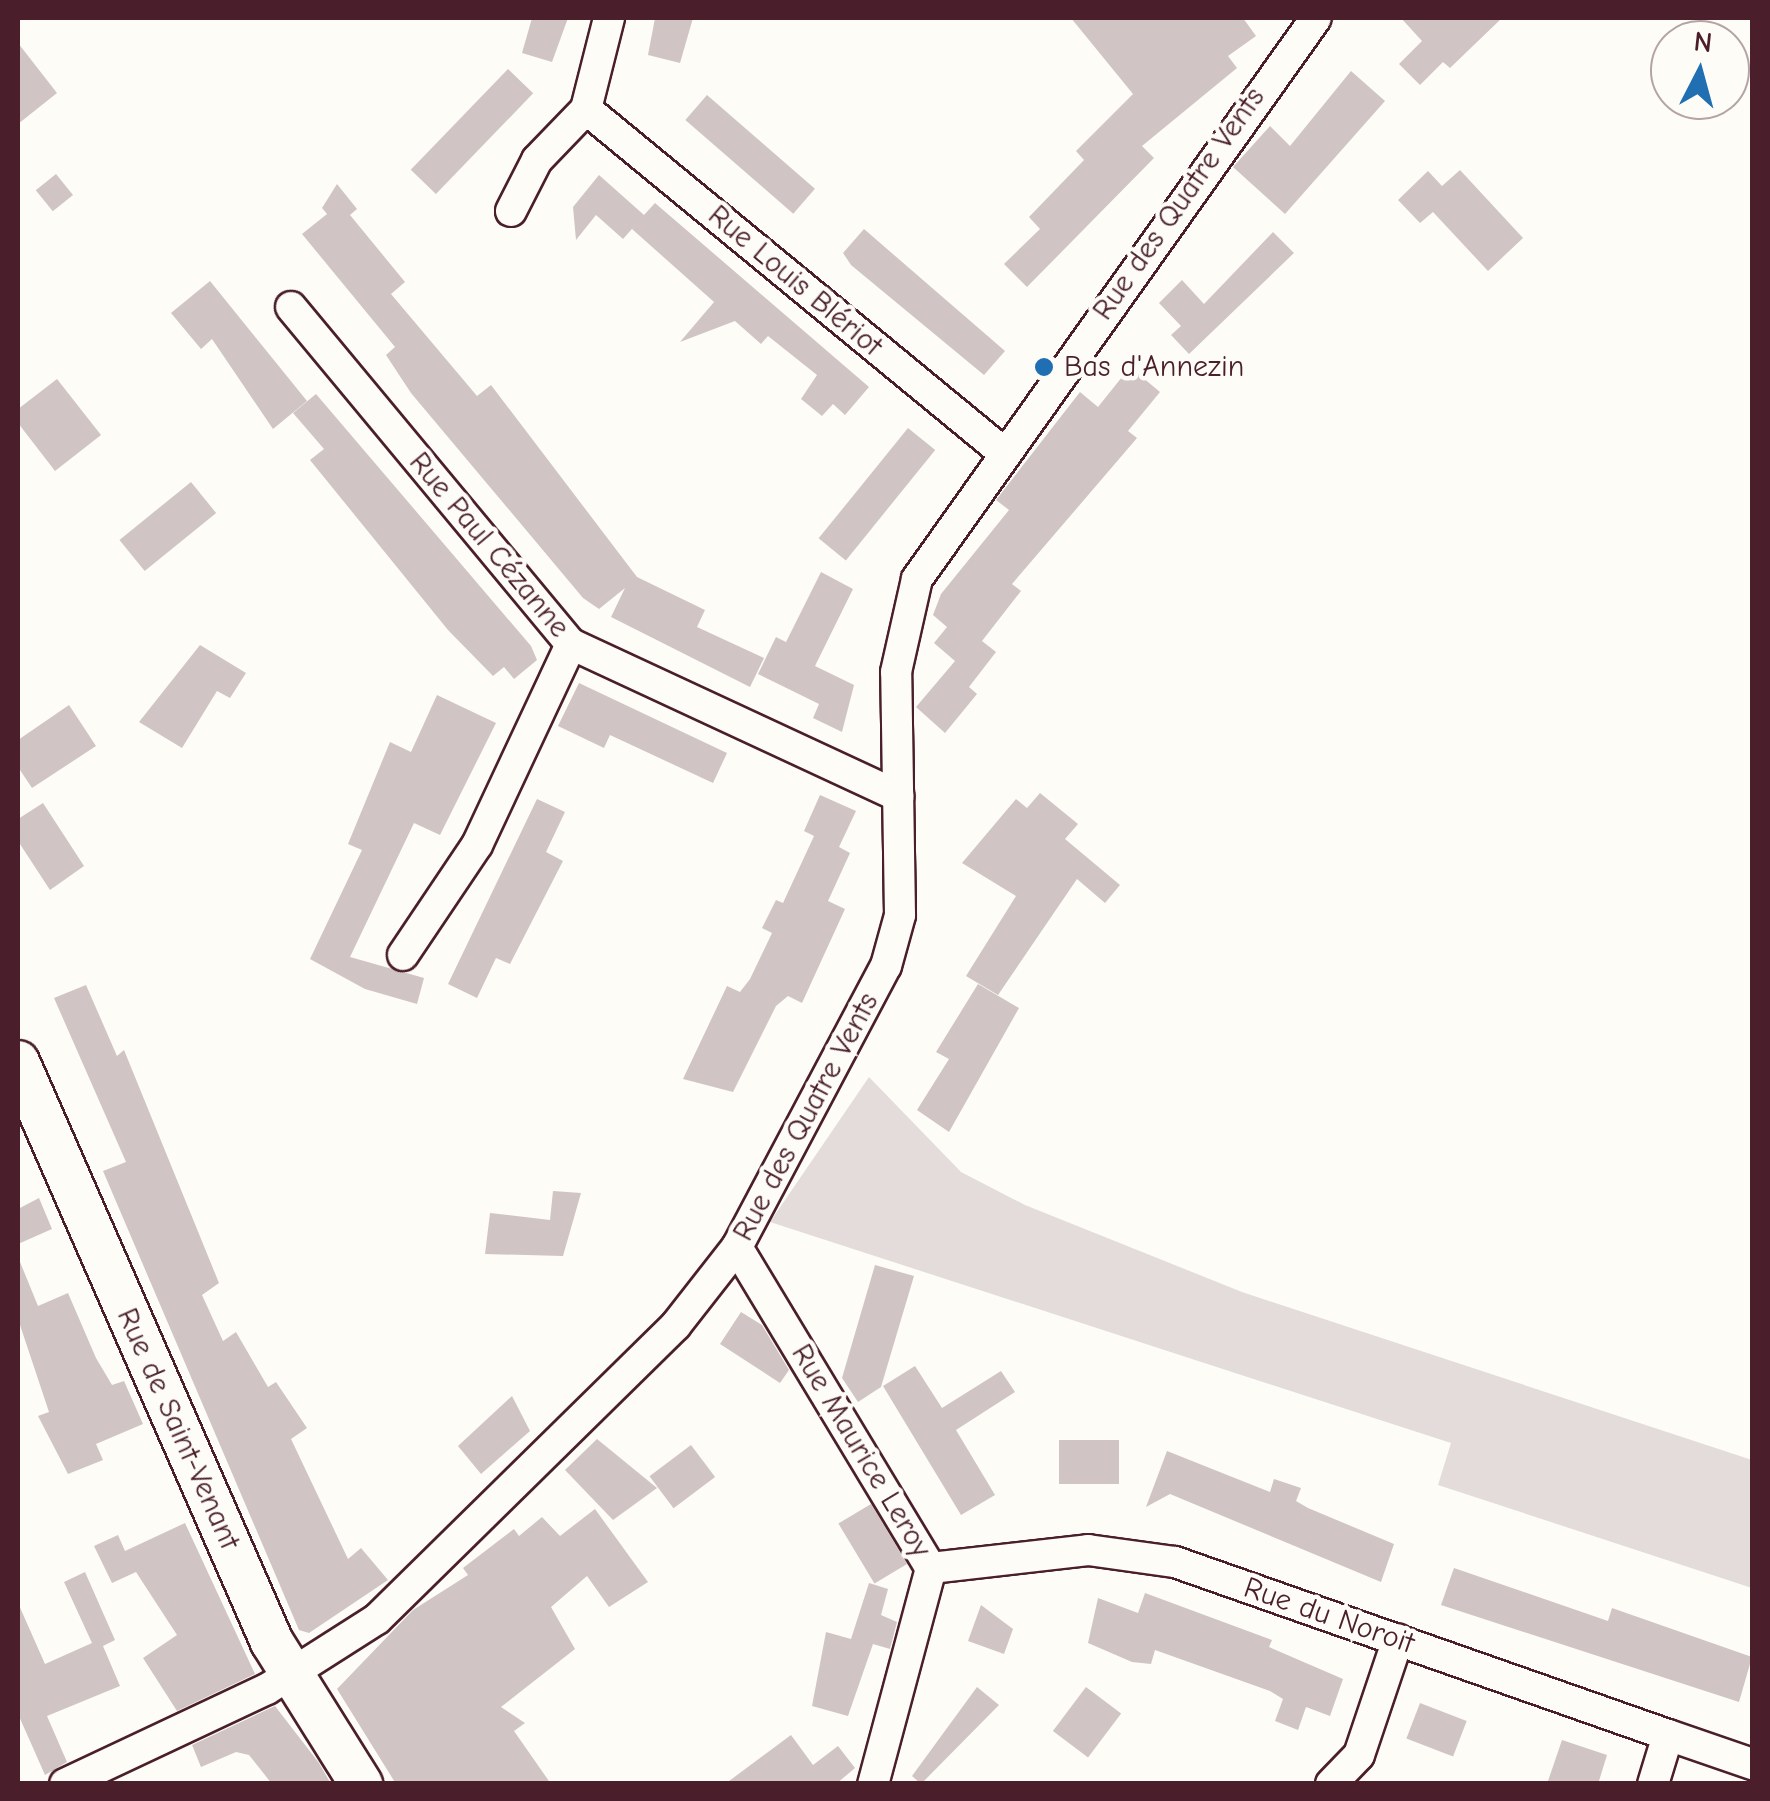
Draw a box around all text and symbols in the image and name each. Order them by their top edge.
north arrow [1650,20,1750,120]
text: N [1692,25,1714,59]
street label: Rue des Quatre Vents [1085,81,1273,327]
street label: Rue Louis Blériot [701,198,889,364]
place label: Bas d'Annezin [1064,349,1244,385]
marker: Bas d'Annezin [1033,356,1055,378]
street label: Rue Paul Cézanne [401,445,577,645]
street label: Rue des Quatre Vents [725,987,887,1247]
street label: Rue de Saint-Venant [109,1303,247,1555]
street label: Rue Maurice Leroy [783,1338,939,1564]
street label: Rue du Noroit [1239,1570,1419,1662]

